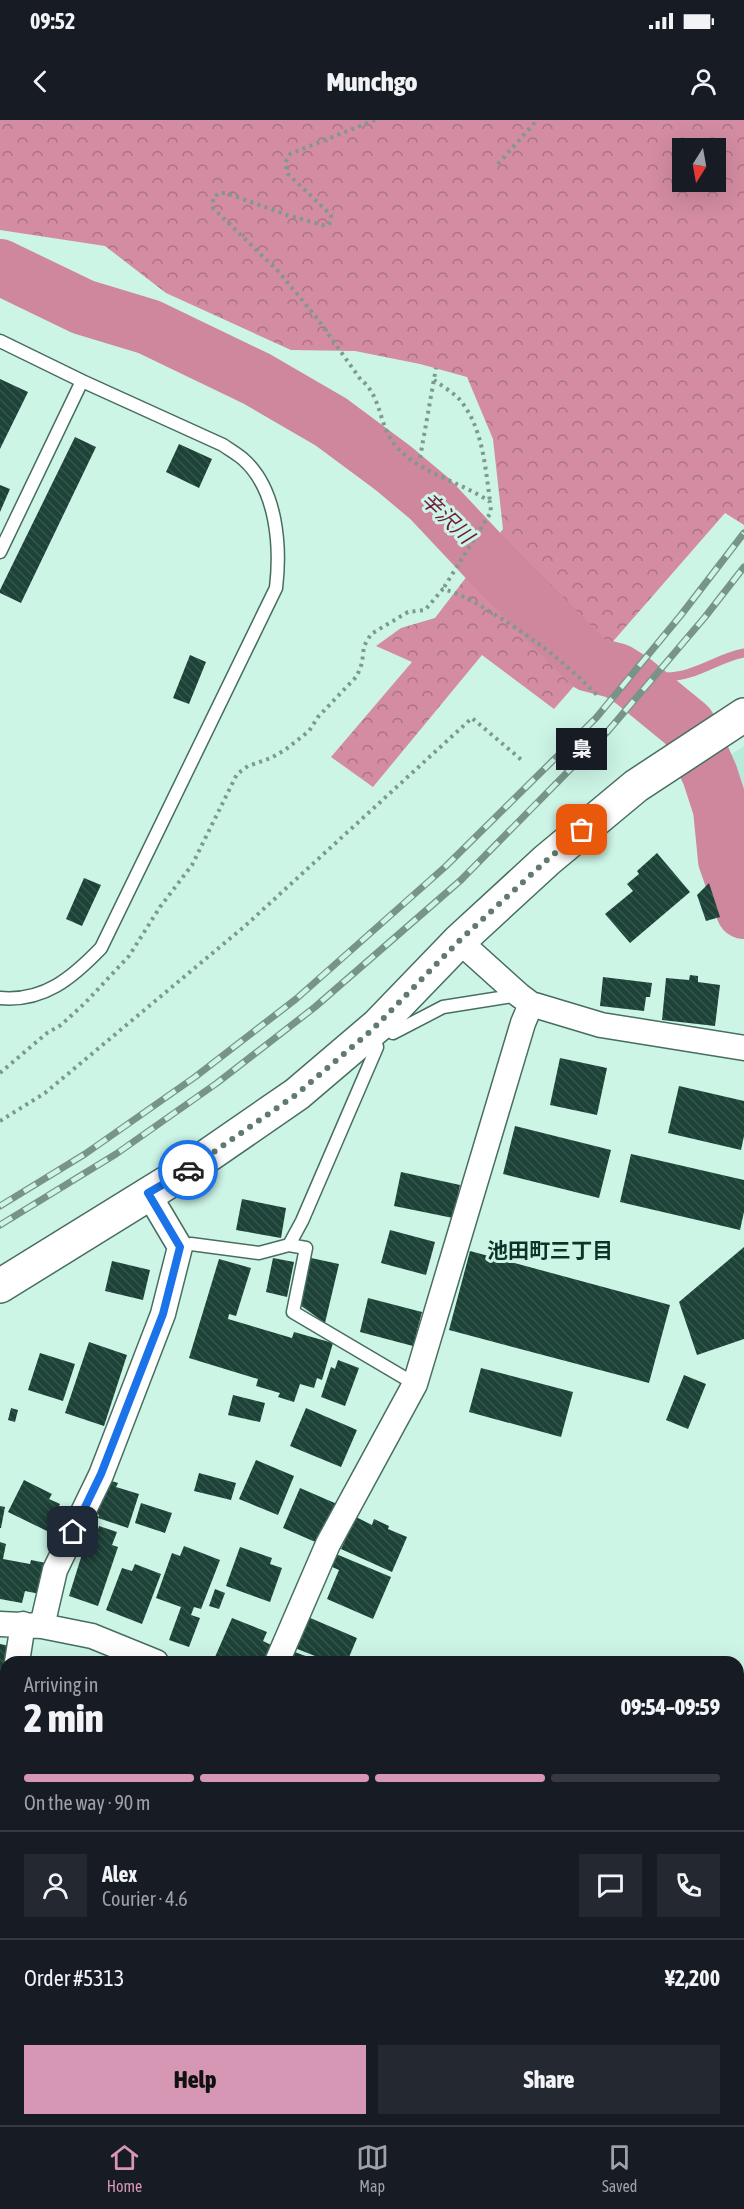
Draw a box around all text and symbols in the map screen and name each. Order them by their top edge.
text: 09:52 [30,8,75,34]
icon: back [24,65,57,98]
icon: person [687,65,720,98]
text: Munchgo [326,66,418,97]
north arrow [672,138,726,192]
map controls [672,138,726,192]
water label: 辛沢川 [417,487,480,549]
callout: 梟 [556,728,608,770]
text: 梟 [572,737,592,760]
pin [556,804,607,855]
icon: bag [565,813,598,846]
courier [158,1140,218,1200]
icon: car [172,1154,205,1187]
district label: 池田町三丁目 [487,1238,613,1262]
pin [47,1506,98,1557]
icon: home [56,1515,89,1548]
text: Arriving in [24,1673,98,1696]
text: 09:54–09:59 [621,1694,720,1720]
text: 2 min [24,1696,104,1740]
text: On the way · 90 m [24,1791,150,1814]
button: person [24,1854,87,1917]
button: chat [579,1854,642,1917]
button: phone [657,1854,720,1917]
text: Alex [102,1861,137,1887]
text: Courier · 4.6 [102,1887,188,1910]
text: Order #5313 [24,1965,124,1991]
text: ¥2,200 [665,1965,720,1991]
button: Help [24,2045,366,2114]
button: Share [378,2045,720,2114]
tab: Home [107,2141,142,2195]
tab: Map [356,2141,389,2195]
tab: Saved [602,2141,637,2195]

